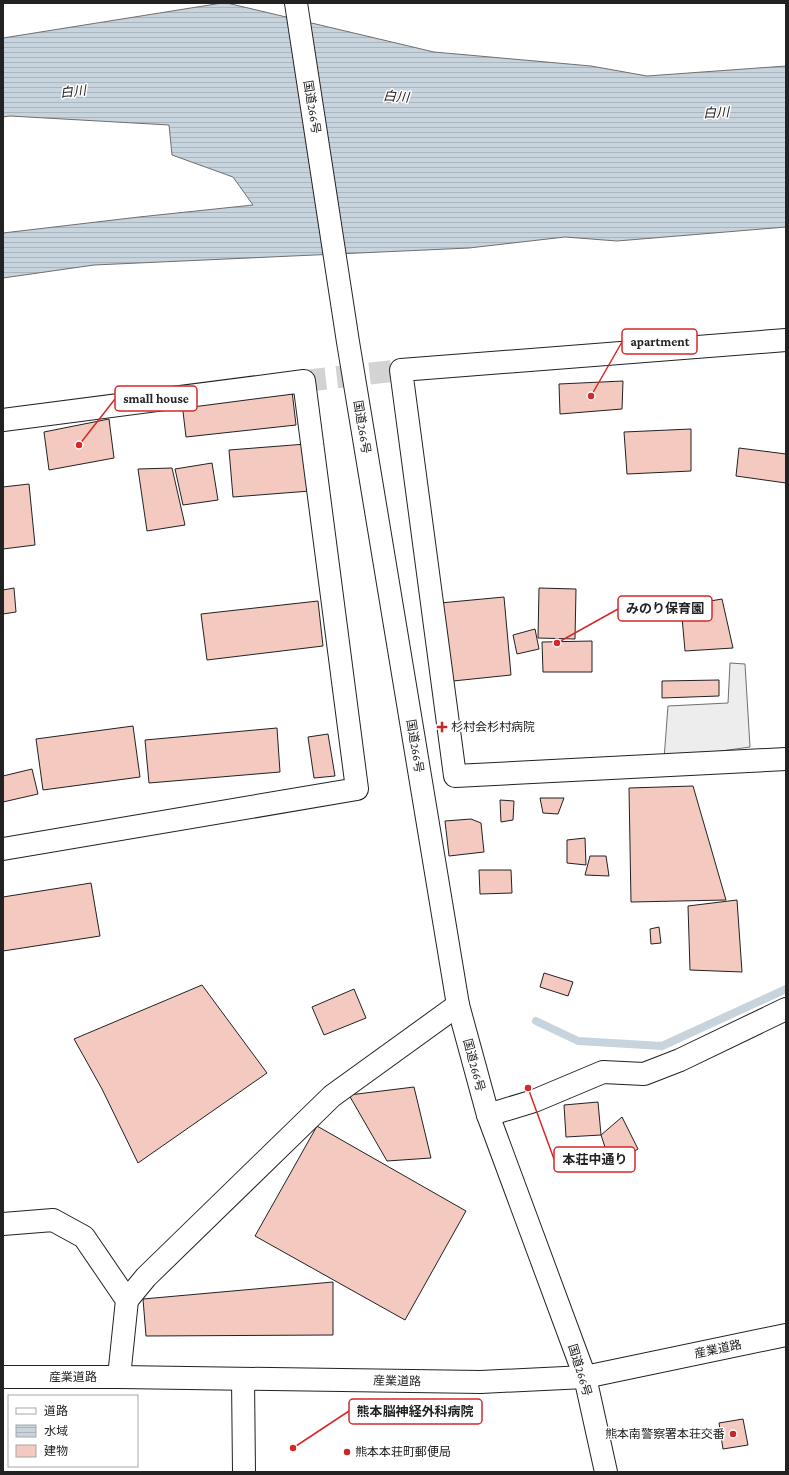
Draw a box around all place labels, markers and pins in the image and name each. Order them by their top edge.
callout: apartment [622,329,697,354]
callout: small house [115,386,197,411]
callout: みのり保育園 [618,596,712,621]
place label: 杉村会杉村病院 [451,720,535,734]
marker: 杉村会杉村病院 [436,721,448,733]
callout: 本荘中通り [554,1147,635,1172]
callout: 熊本脳神経外科病院 [349,1399,482,1424]
place label: 熊本南警察署本荘交番 [605,1427,725,1441]
marker: 熊本南警察署本荘交番 [728,1429,738,1439]
place label: 熊本本荘町郵便局 [355,1445,451,1459]
marker: 熊本本荘町郵便局 [342,1447,352,1457]

